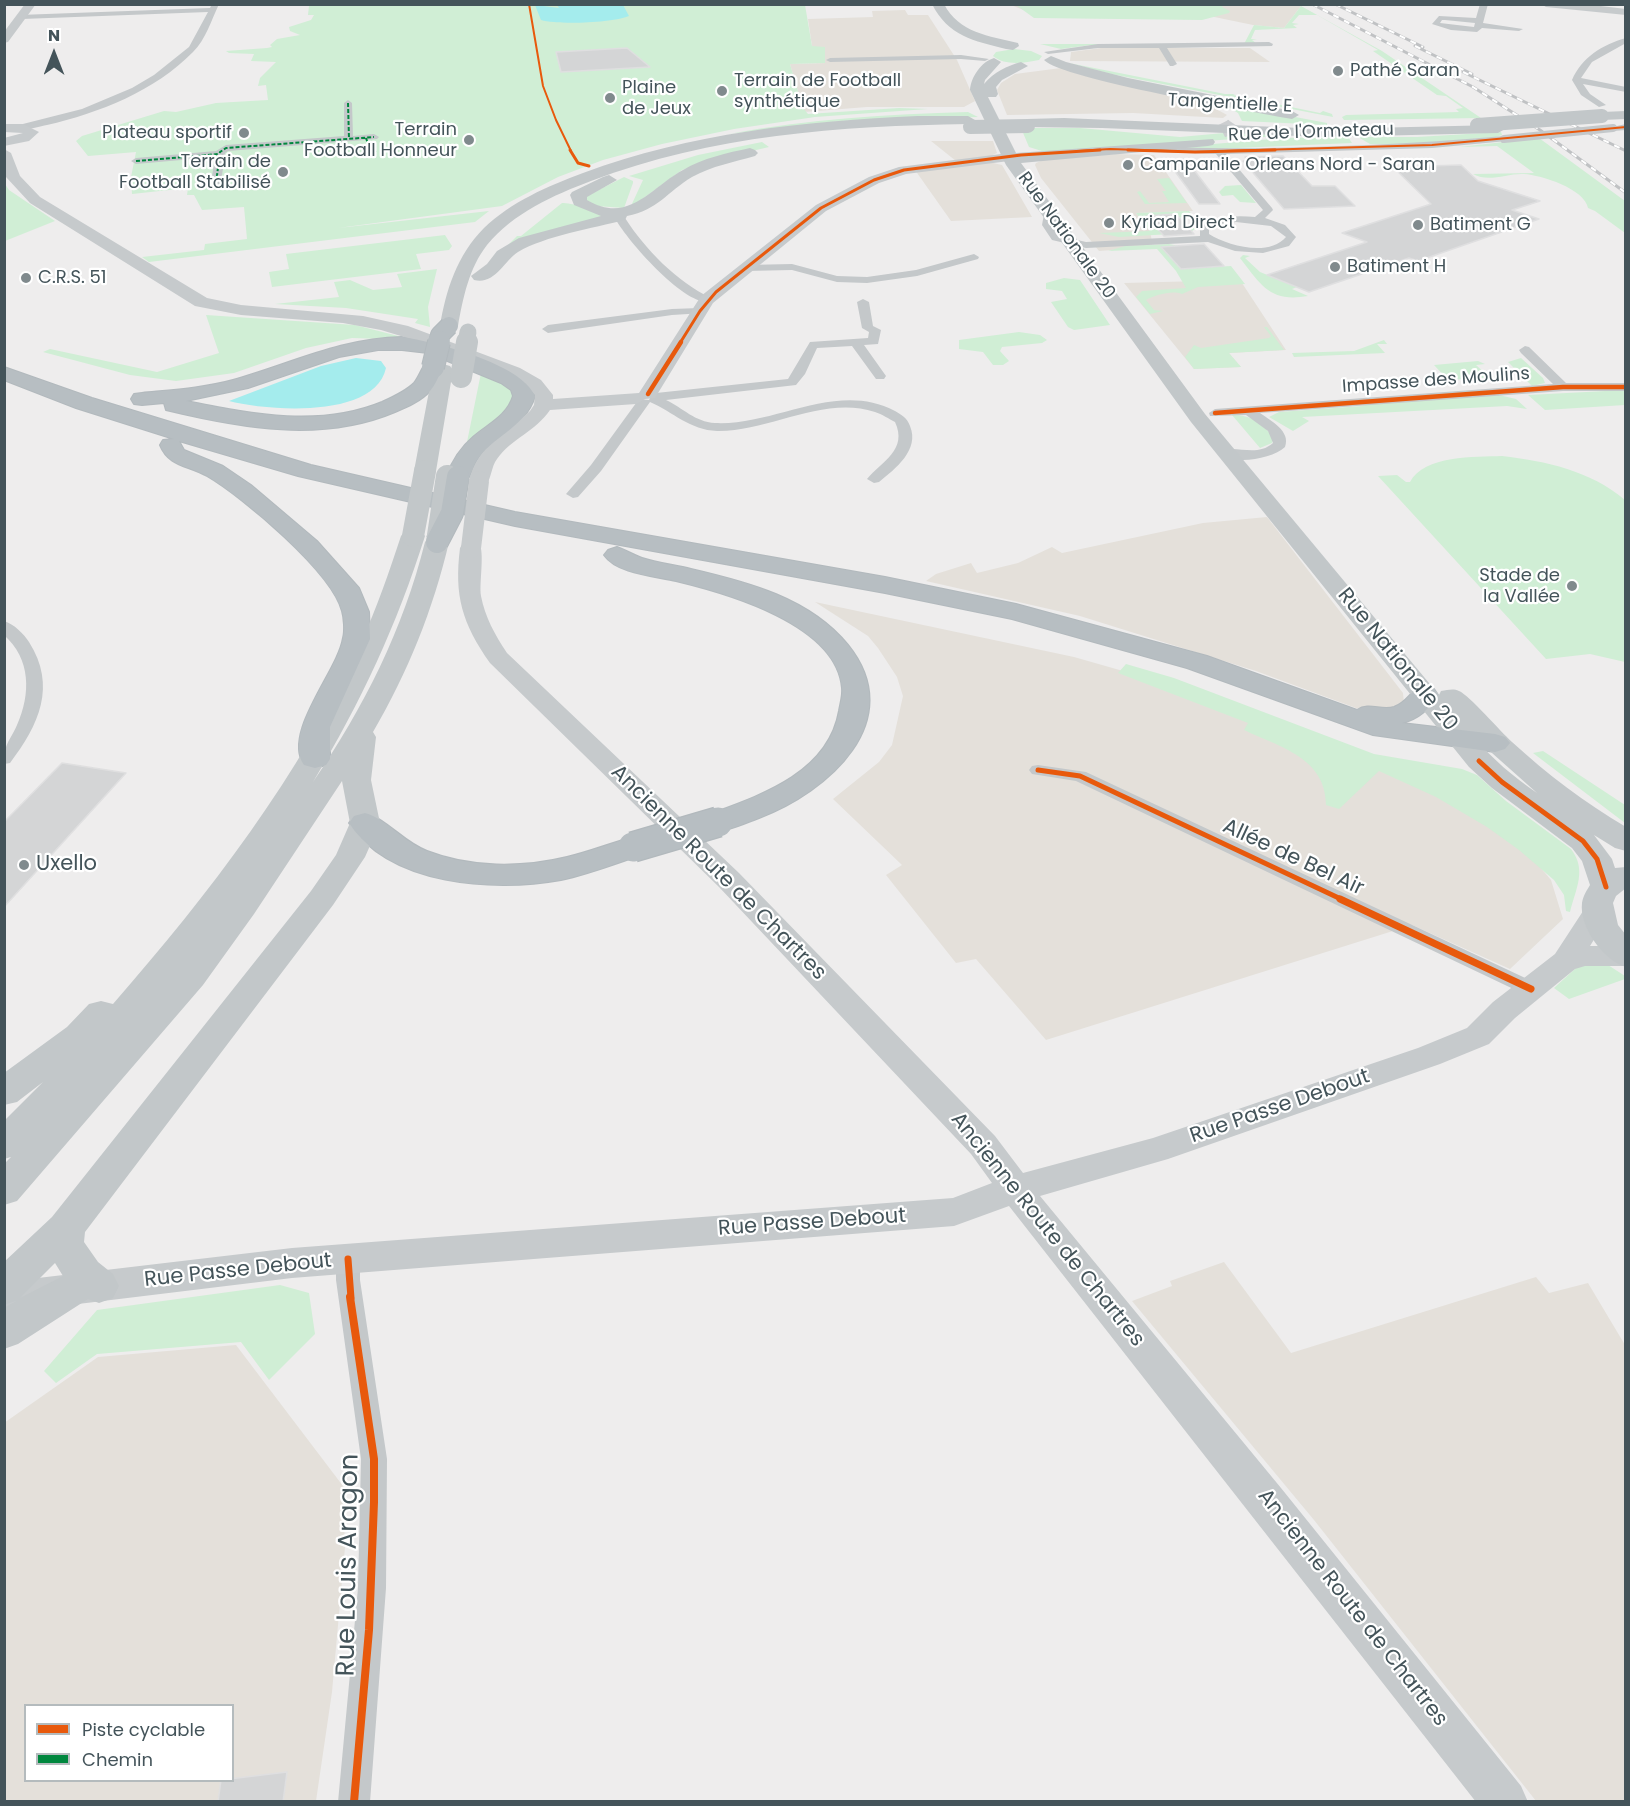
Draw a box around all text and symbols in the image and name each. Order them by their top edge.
north arrow [24,24,84,84]
text: N [48,24,60,47]
place label: Pathé Saran [1350,60,1460,82]
marker: Pathé Saran [1331,64,1345,78]
place label: Terrain de Football synthétique [734,70,901,112]
place label: Plaine de Jeux [622,77,691,119]
marker: Terrain de Football synthétique [715,84,729,98]
street label: Tangentielle E [1167,90,1293,118]
marker: Plaine de Jeux [603,91,617,105]
place label: Terrain Football Honneur [304,119,457,162]
street label: Rue de l'Ormeteau [1228,119,1394,147]
place label: Plateau sportif [102,122,232,144]
marker: Plateau sportif [237,126,251,140]
marker: Terrain Football Honneur [462,133,476,147]
place label: Terrain de Football Stabilisé [119,151,271,194]
place label: Campanile Orleans Nord - Saran [1140,154,1435,176]
marker: Campanile Orleans Nord - Saran [1121,158,1135,172]
marker: Terrain de Football Stabilisé [276,165,290,179]
street label: Rue Nationale 20 [1013,168,1119,304]
place label: Kyriad Direct [1121,212,1235,234]
place label: Batiment G [1430,214,1531,236]
marker: Kyriad Direct [1102,216,1116,230]
marker: Batiment G [1411,218,1425,232]
place label: Batiment H [1347,256,1446,278]
marker: Batiment H [1328,260,1342,274]
place label: C.R.S. 51 [38,267,107,289]
marker: C.R.S. 51 [19,271,33,285]
street label: Impasse des Moulins [1342,364,1530,398]
place label: Stade de la Vallée [1479,565,1560,608]
marker: Stade de la Vallée [1565,579,1579,593]
street label: Rue Nationale 20 [1332,583,1462,737]
street label: Ancienne Route de Chartres [605,760,831,986]
street label: Allée de Bel Air [1218,814,1368,902]
place label: Uxello [36,852,97,878]
marker: Uxello [17,858,31,872]
street label: Rue Passe Debout [1187,1064,1373,1150]
street label: Ancienne Route de Chartres [945,1108,1149,1352]
street label: Rue Passe Debout [717,1204,907,1242]
street label: Rue Passe Debout [143,1249,333,1293]
street label: Rue Louis Aragon [331,1453,367,1677]
street label: Ancienne Route de Chartres [1252,1484,1452,1732]
legend [24,1704,234,1782]
text: Piste cyclable [82,1717,205,1742]
text: Chemin [82,1747,153,1772]

